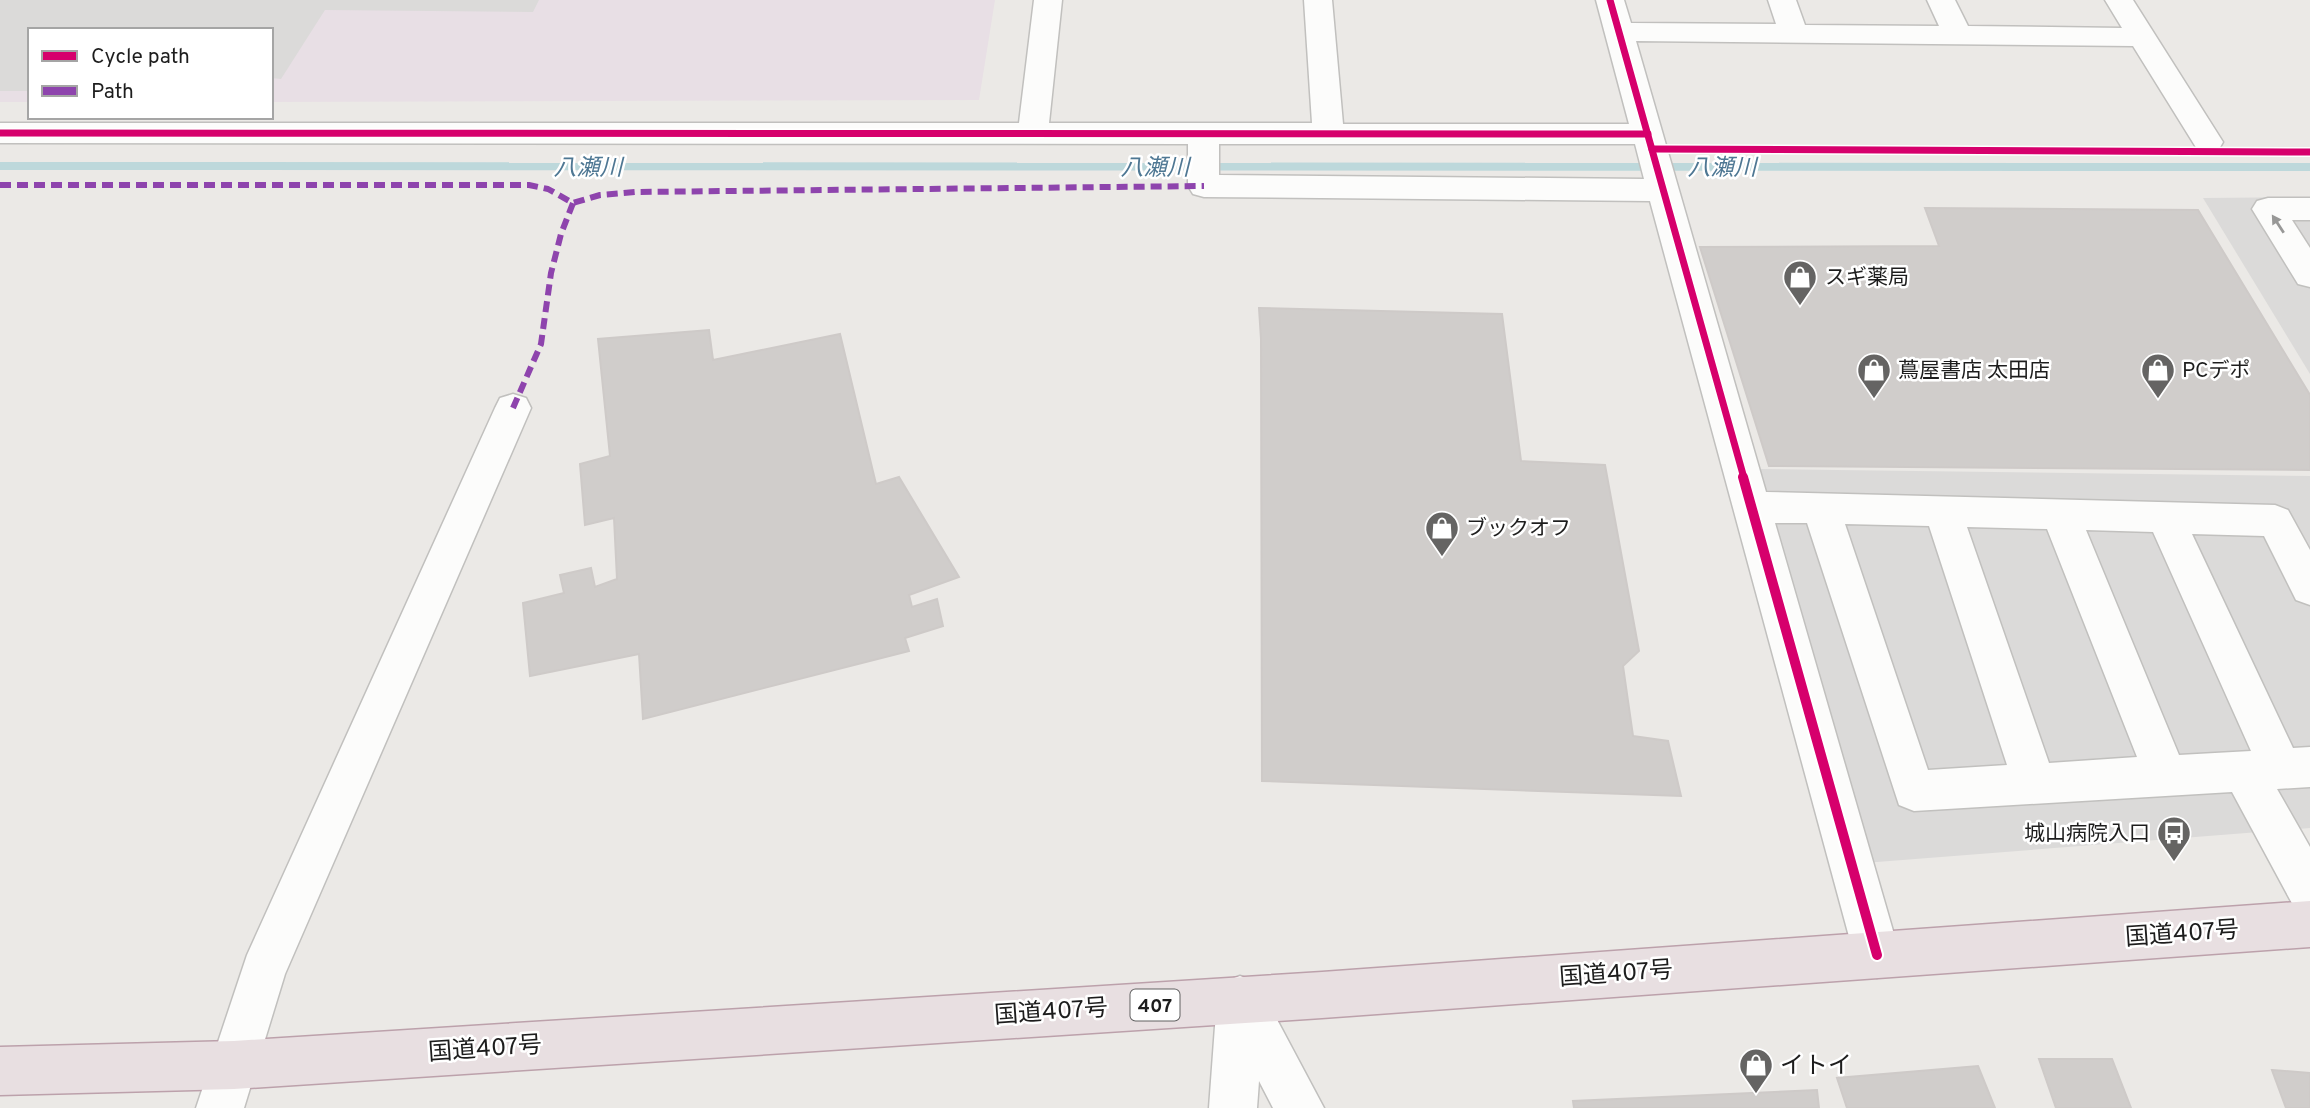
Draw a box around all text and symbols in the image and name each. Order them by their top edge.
legend [28,28,273,119]
text: Cycle path [91,44,190,71]
text: Path [91,79,134,106]
water label: 八瀬川 [554,155,626,184]
water label: 八瀬川 [1121,155,1193,184]
water label: 八瀬川 [1688,155,1760,184]
one-way arrow [2272,215,2285,234]
shop icon: スギ薬局 [1781,258,1819,307]
place label: スギ薬局 [1825,265,1909,292]
shop icon: 蔦屋書店 太田店 [1855,351,1893,400]
shop icon: PCデポ [2139,351,2177,400]
place label: 蔦屋書店 太田店 [1898,358,2050,385]
place label: PCデポ [2182,358,2251,385]
shop icon: ブックオフ [1423,509,1461,558]
place label: ブックオフ [1466,516,1571,543]
bus stop icon: 城山病院入口 [2155,814,2193,863]
place label: 城山病院入口 [2024,821,2150,848]
street label: 国道407号 [2124,916,2240,954]
street label: 国道407号 [1558,956,1674,994]
road number: 407 [1130,990,1180,1021]
street label: 国道407号 [993,994,1109,1032]
street label: 国道407号 [427,1031,543,1069]
shop icon: イトイ [1737,1046,1775,1095]
place label: イトイ [1780,1052,1852,1082]

